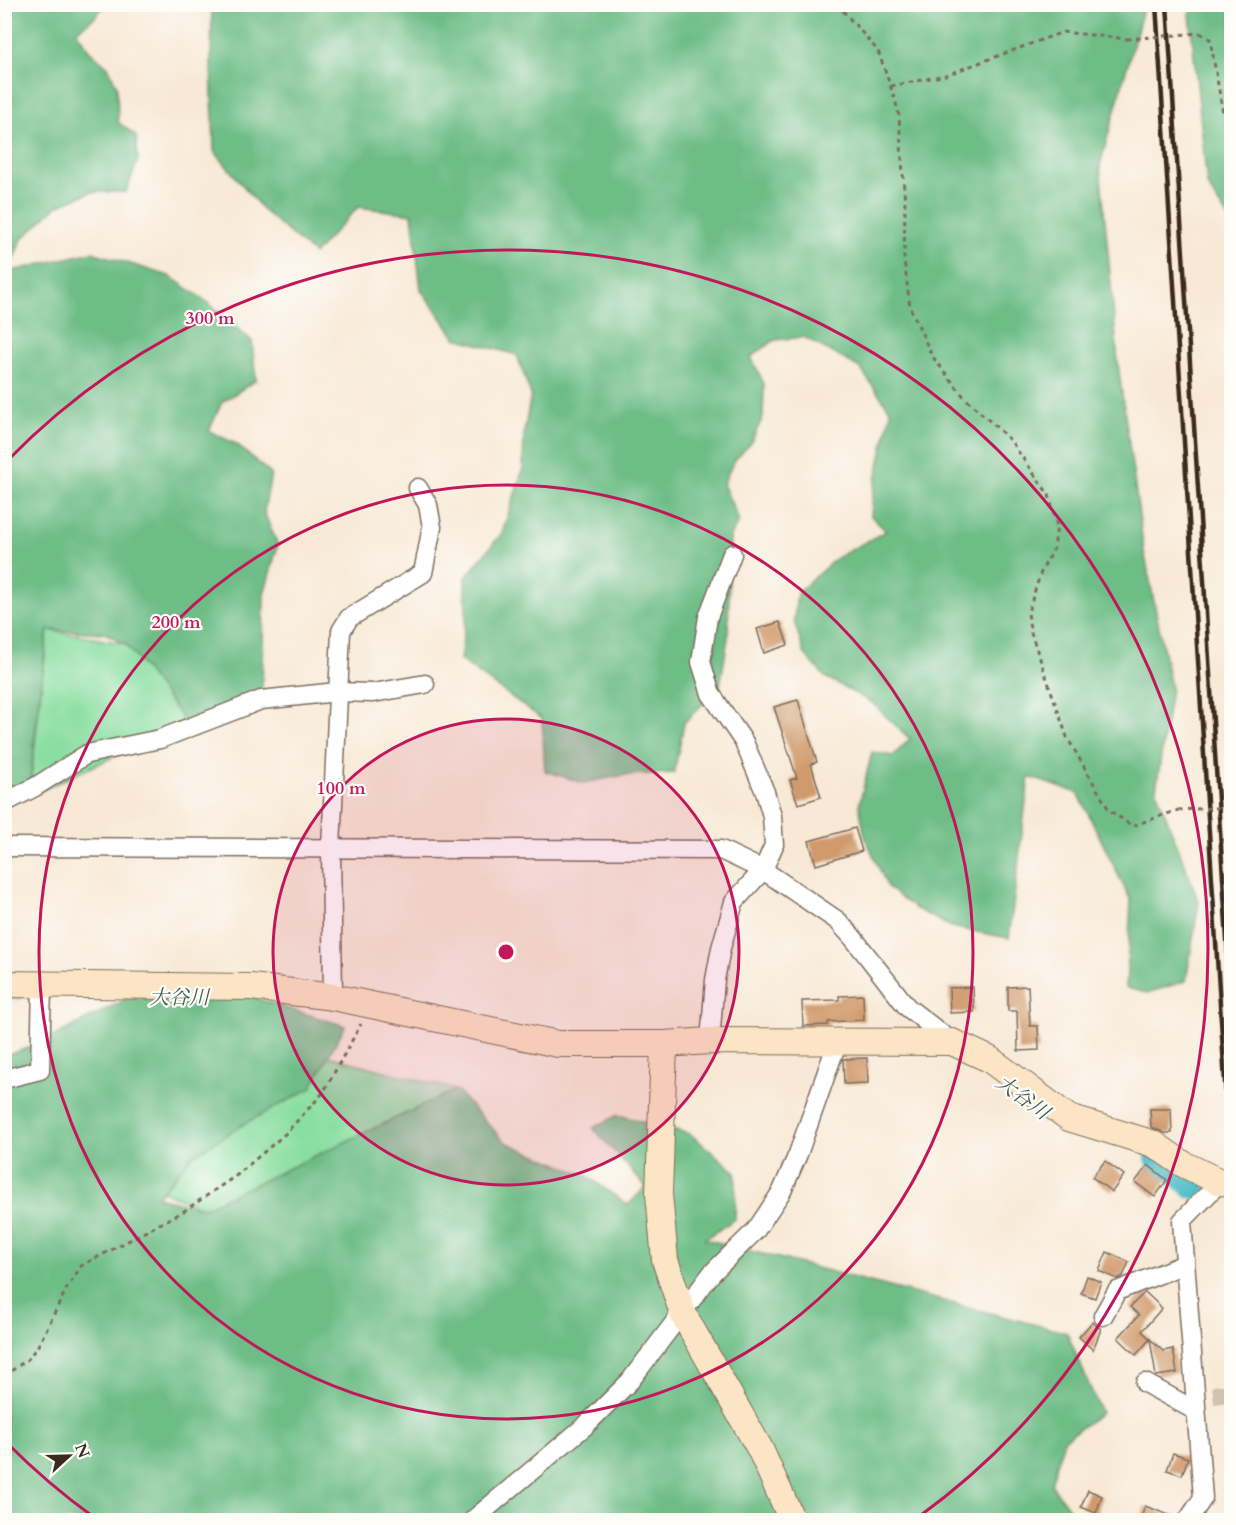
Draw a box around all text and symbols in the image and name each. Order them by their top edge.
text: 300 m [185,306,235,331]
text: 200 m [151,610,201,635]
text: 100 m [316,776,366,801]
centre of rings [496,942,516,962]
water label: 大谷川 [149,984,211,1011]
water label: 大谷川 [991,1069,1057,1127]
north arrow [39,1426,99,1486]
text: N [69,1440,95,1461]

